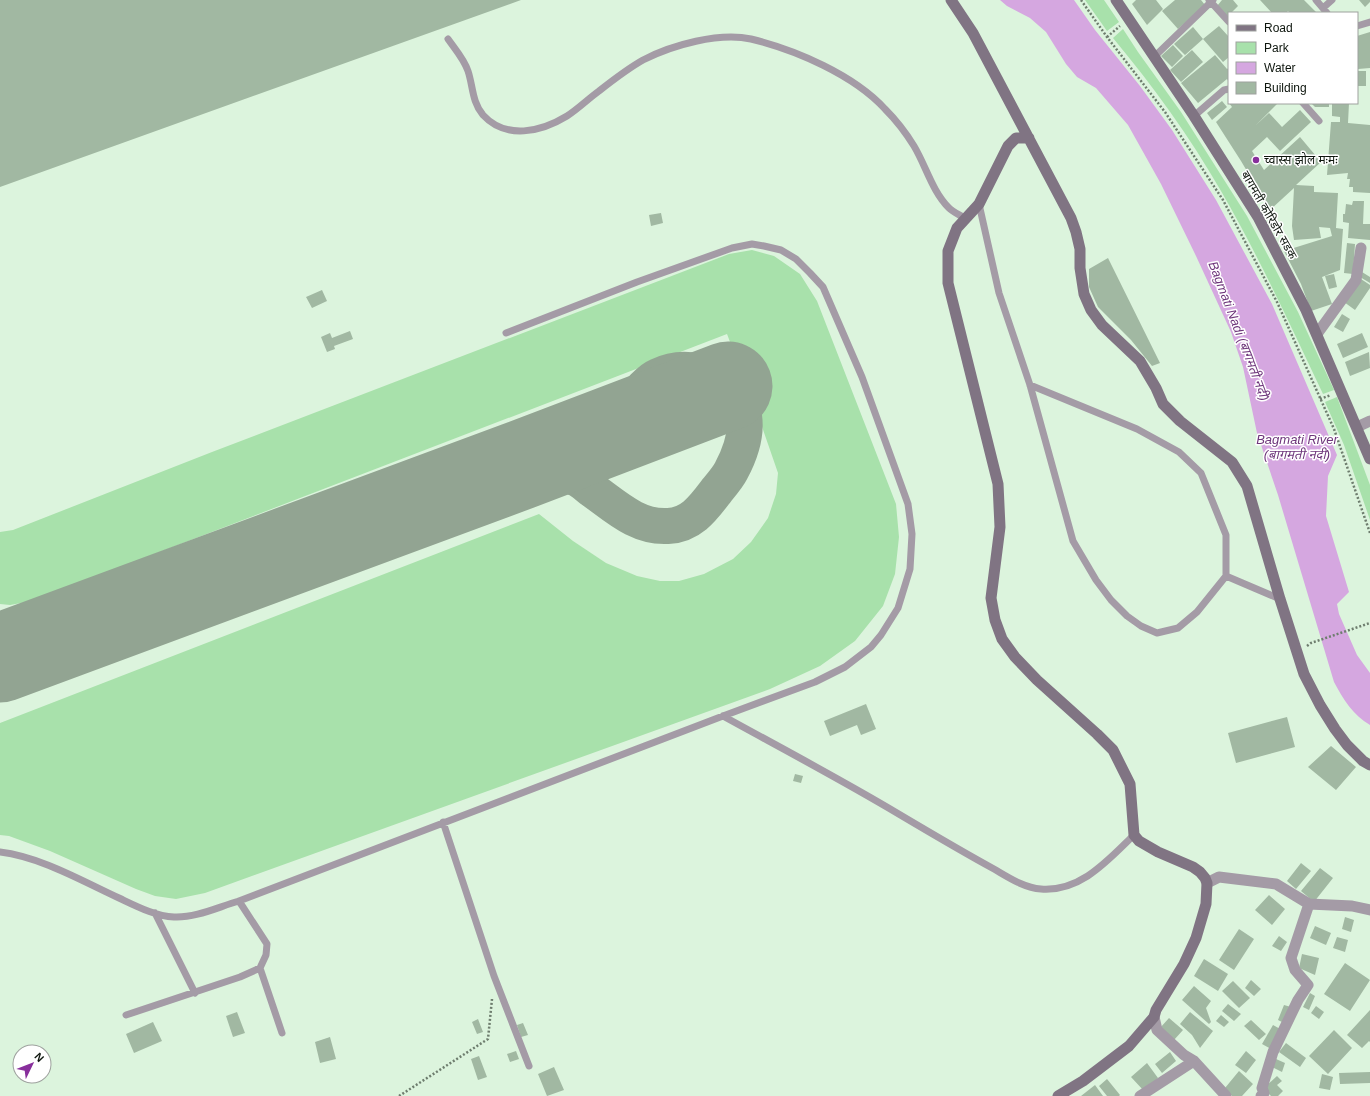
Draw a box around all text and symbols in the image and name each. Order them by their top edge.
legend [1228,12,1358,104]
text: Road [1264,21,1293,35]
text: Park [1264,41,1290,55]
text: Water [1264,61,1296,75]
text: Building [1264,81,1307,95]
place label: च्वास्स झोल मःमः [1264,152,1338,167]
marker: च्वास्स झोल मःमः [1251,155,1261,165]
street label: बागमती कोरिडोर सडक [1238,168,1301,262]
water label: Bagmati Nadi (बागमती नदी) [1205,259,1273,403]
water label: Bagmati River (बागमती नदी) [1256,432,1338,462]
north arrow [12,1044,52,1084]
text: N [32,1050,46,1064]

